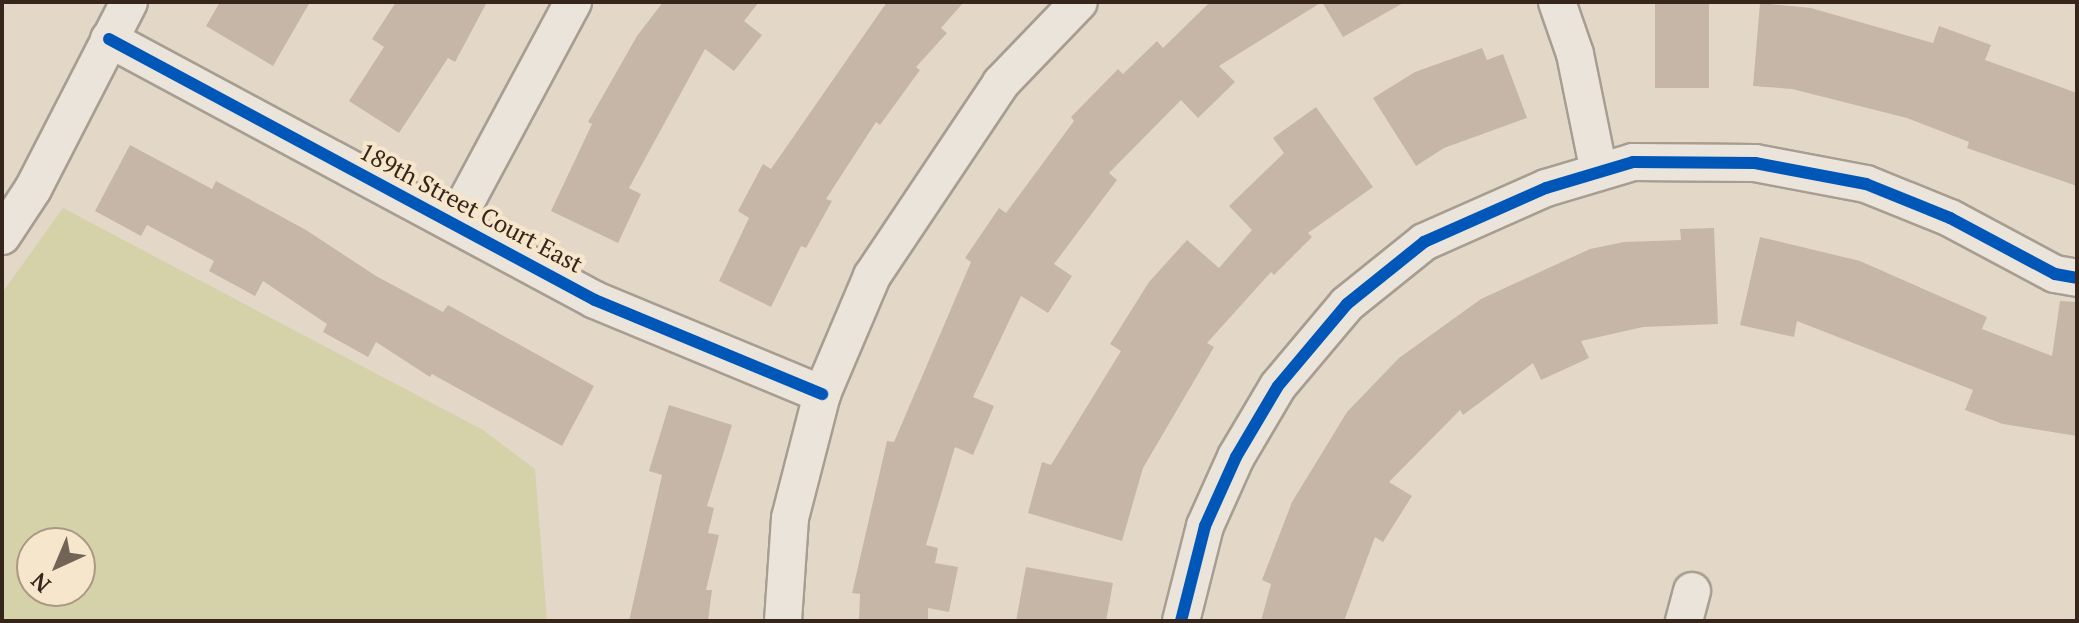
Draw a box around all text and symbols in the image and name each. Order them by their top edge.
street label: 189th Street Court East [355,137,587,279]
north arrow [16,527,96,607]
text: N [24,567,56,599]

